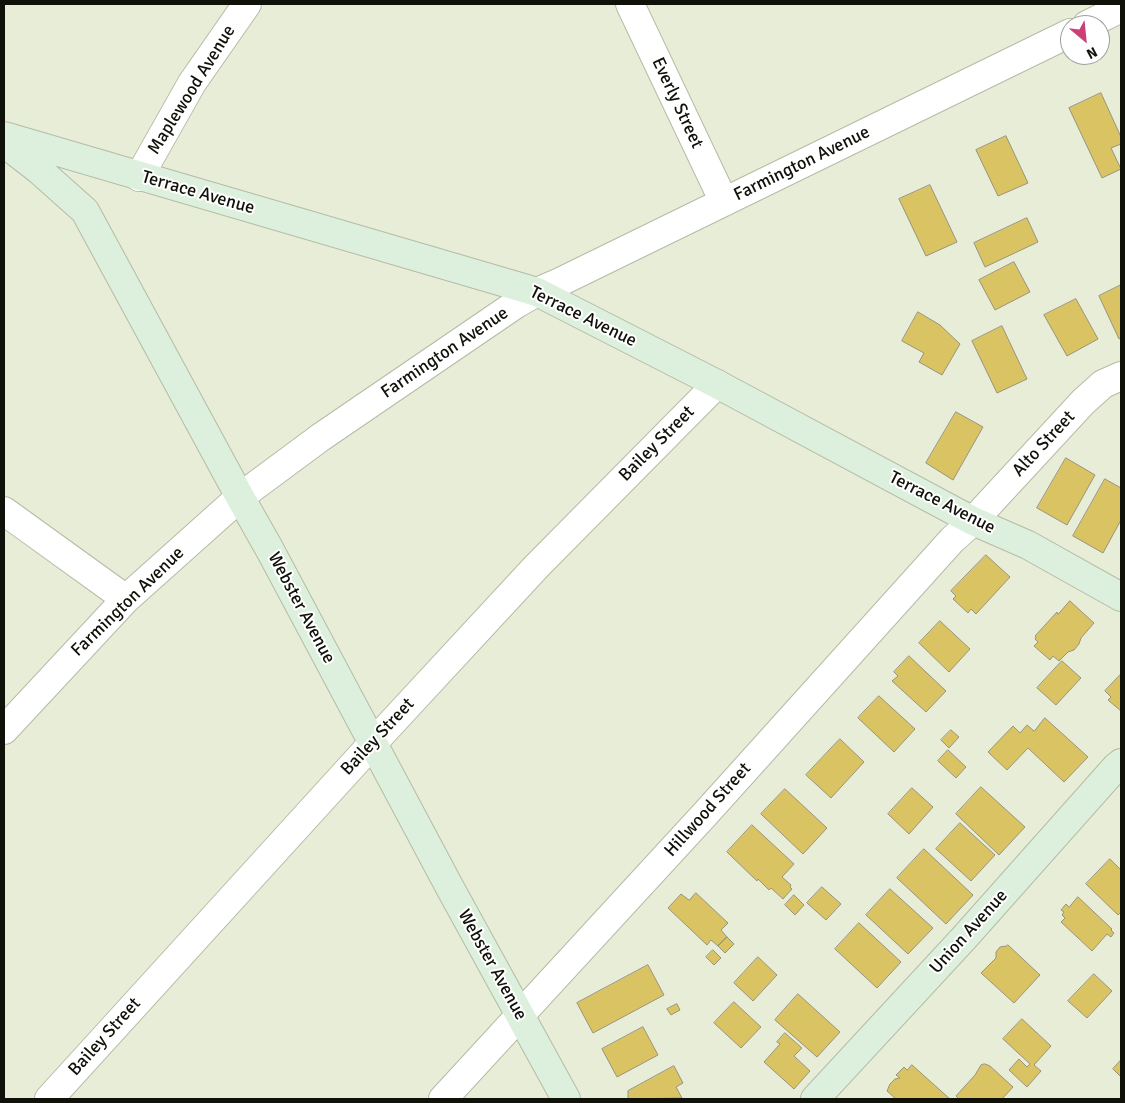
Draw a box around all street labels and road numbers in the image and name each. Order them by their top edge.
street label: Maplewood Avenue [144,21,240,159]
street label: Everly Street [647,54,707,152]
street label: Farmington Avenue [730,122,874,206]
street label: Terrace Avenue [139,167,257,219]
street label: Terrace Avenue [526,282,640,352]
street label: Farmington Avenue [377,302,513,404]
street label: Bailey Street [615,402,699,486]
street label: Alto Street [1008,407,1080,481]
street label: Terrace Avenue [885,467,999,539]
street label: Farmington Avenue [67,543,189,661]
street label: Webster Avenue [263,549,339,667]
street label: Bailey Street [337,694,419,780]
street label: Hillwood Street [660,759,756,861]
street label: Union Avenue [925,885,1013,979]
street label: Webster Avenue [453,906,531,1024]
street label: Bailey Street [64,993,146,1081]

